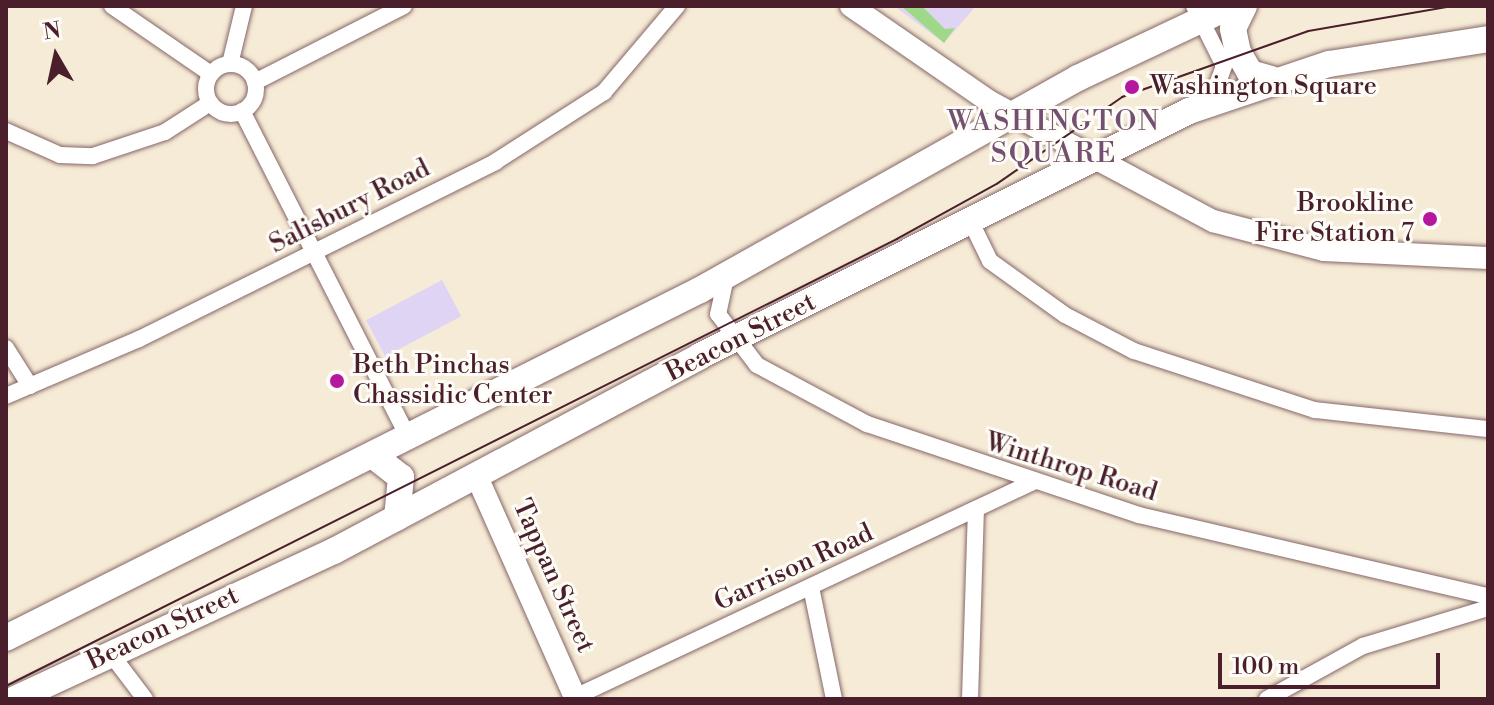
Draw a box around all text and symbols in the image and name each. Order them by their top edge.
north arrow [16,16,96,96]
text: N [41,17,63,46]
place label: Washington Square [1150,71,1377,103]
marker: Washington Square [1121,76,1143,98]
district label: WASHINGTON SQUARE [947,105,1161,171]
street label: Salisbury Road [265,153,435,261]
place label: Brookline Fire Station 7 [1255,188,1414,250]
marker: Brookline Fire Station 7 [1421,210,1439,228]
street label: Beacon Street [661,287,821,389]
place label: Beth Pinchas Chassidic Center [353,350,553,412]
marker: Beth Pinchas Chassidic Center [328,372,346,390]
street label: Winthrop Road [981,427,1161,509]
street label: Tappan Street [505,494,601,658]
street label: Garrison Road [710,518,878,618]
street label: Beacon Street [82,580,244,678]
scale bar [1222,637,1444,687]
text: 100 m [1232,652,1299,682]

